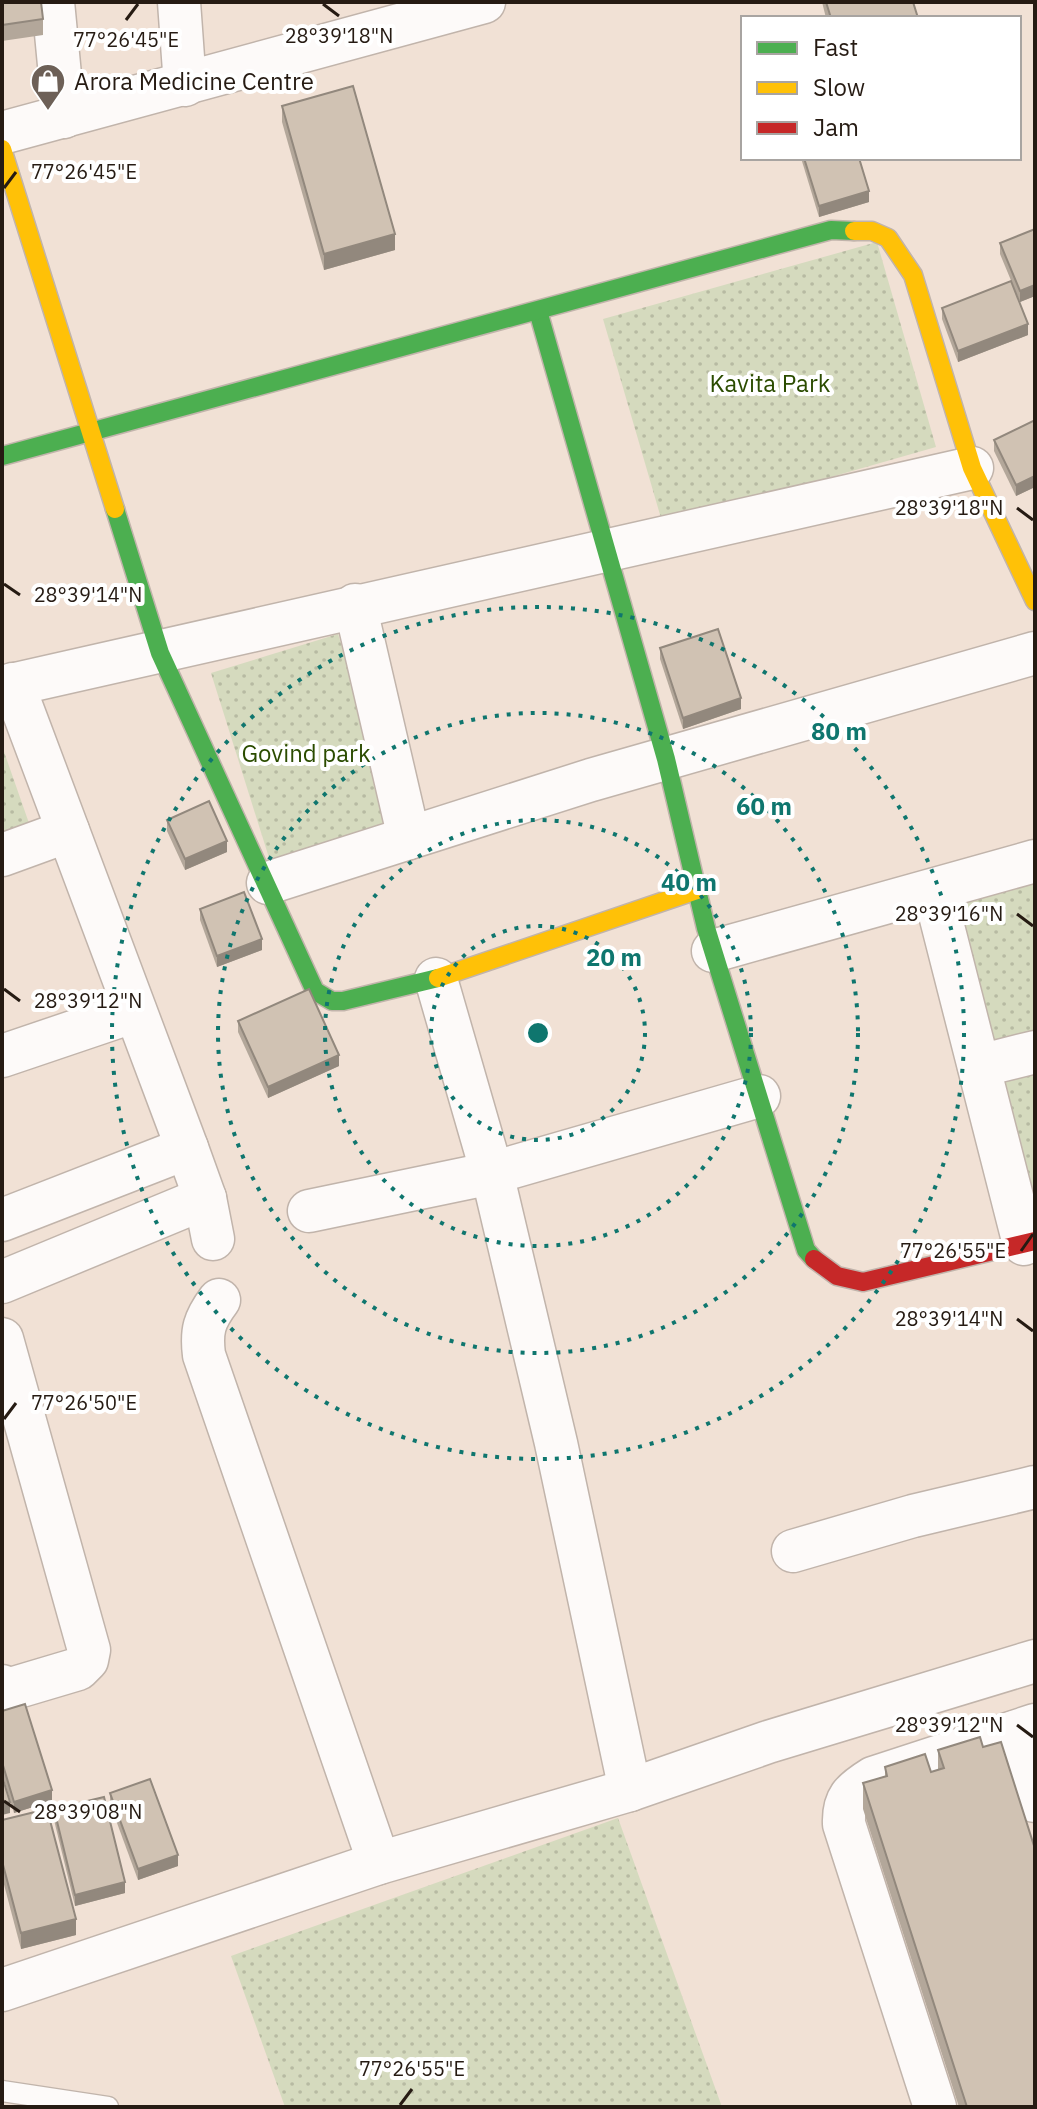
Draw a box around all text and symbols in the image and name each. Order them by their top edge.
legend [741,16,1021,160]
text: 28°39'18"N [285,22,393,49]
text: 77°26'45"E [73,26,179,53]
text: Fast [813,31,858,63]
shop icon: Arora Medicine Centre [29,62,67,112]
place label: Arora Medicine Centre [74,65,314,97]
text: Slow [813,71,865,103]
text: Jam [813,111,859,143]
text: 77°26'45"E [31,158,137,185]
park label: Kavita Park [710,367,831,399]
text: 28°39'18"N [895,494,1003,521]
text: 28°39'14"N [34,581,142,608]
text: 80 m [811,715,867,747]
park label: Govind park [241,737,371,769]
text: 60 m [736,790,792,822]
text: 40 m [661,866,717,898]
text: 28°39'16"N [895,900,1003,927]
text: 20 m [586,941,642,973]
text: 28°39'12"N [34,987,142,1014]
centre of rings [524,1019,552,1047]
text: 77°26'55"E [900,1237,1006,1264]
text: 28°39'14"N [895,1305,1003,1332]
text: 77°26'50"E [31,1389,137,1416]
text: 28°39'12"N [895,1711,1003,1738]
text: 28°39'08"N [34,1798,142,1825]
text: 77°26'55"E [359,2055,465,2082]

